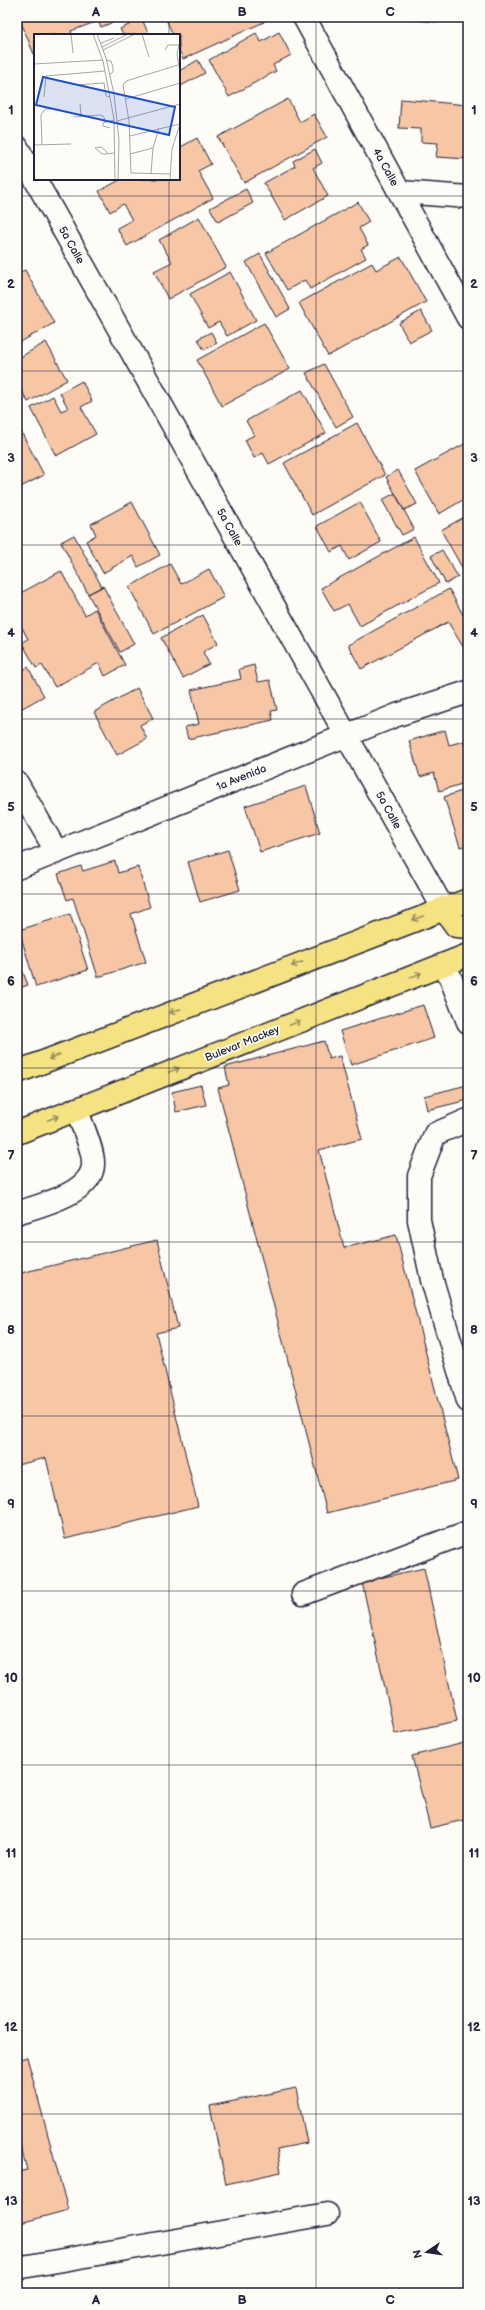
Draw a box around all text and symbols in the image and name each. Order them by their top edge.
text: A [91,4,100,20]
text: B [237,4,247,20]
text: C [385,4,395,20]
inset map [34,34,180,180]
text: 1 [8,102,14,118]
text: 1 [471,102,477,118]
street label: 4a Calle [370,146,401,189]
street label: 5a Calle [56,224,87,267]
text: 2 [7,276,15,292]
text: 2 [470,276,478,292]
text: 3 [7,450,15,466]
text: 3 [470,450,478,466]
street label: 5a Calle [214,506,245,549]
text: 4 [7,625,15,641]
text: 4 [470,625,478,641]
street label: 1a Avenida [214,762,268,793]
street label: 5a Calle [373,789,404,832]
text: 5 [7,799,15,815]
text: 5 [470,799,478,815]
one-way arrow [413,914,425,922]
one-way arrow [291,961,303,969]
one-way arrow [409,970,421,978]
text: 6 [7,973,15,989]
text: 6 [470,973,478,989]
one-way arrow [170,1007,182,1015]
one-way arrow [288,1018,300,1026]
street label: Bulevar Mackey [203,1023,281,1064]
one-way arrow [48,1054,60,1062]
one-way arrow [167,1066,179,1074]
one-way arrow [46,1114,58,1122]
text: 7 [7,1148,15,1164]
text: 7 [470,1148,478,1164]
text: 8 [7,1322,15,1338]
text: 8 [470,1322,478,1338]
text: 9 [7,1496,15,1512]
text: 9 [470,1496,478,1512]
text: 10 [4,1670,18,1686]
text: 10 [467,1670,481,1686]
text: 11 [6,1845,16,1861]
text: 11 [469,1845,479,1861]
text: 12 [4,2019,18,2035]
text: 12 [467,2019,481,2035]
text: 13 [4,2193,18,2209]
text: 13 [467,2193,481,2209]
north arrow [407,2232,447,2272]
text: N [410,2249,425,2260]
text: A [91,2292,100,2308]
text: B [237,2292,247,2308]
text: C [385,2292,395,2308]

